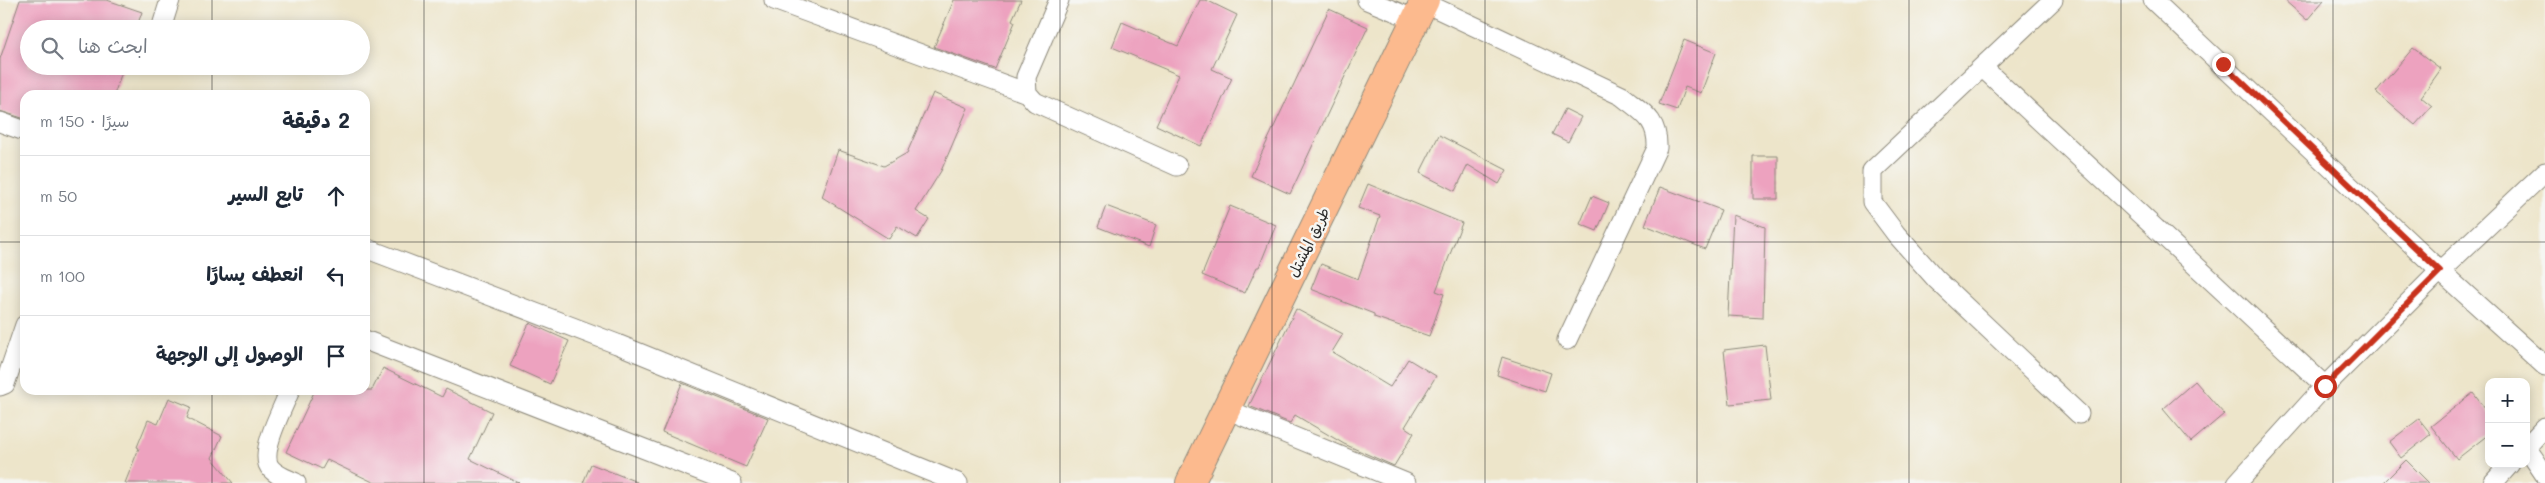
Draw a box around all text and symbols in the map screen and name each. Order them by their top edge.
search box [20,20,370,75]
text: ابحث هنا [78,33,148,58]
icon: search [38,34,66,62]
route end [2212,53,2235,76]
text: 2 دقيقة [282,106,350,133]
text: سيرًا · 150 m [40,110,129,131]
text: تابع السير [228,181,303,206]
icon: ahead [322,182,350,210]
text: 50 m [40,185,77,206]
street label: طريق المشتل [1282,204,1334,280]
text: انعطف يسارًا [206,261,303,286]
icon: left [322,262,350,290]
text: 100 m [40,265,85,286]
text: الوصول إلى الوجهة [156,341,303,366]
icon: arrive [322,342,350,370]
route start [2314,375,2337,398]
map controls [2485,378,2530,468]
button: + [2485,378,2530,423]
button: − [2485,423,2530,468]

